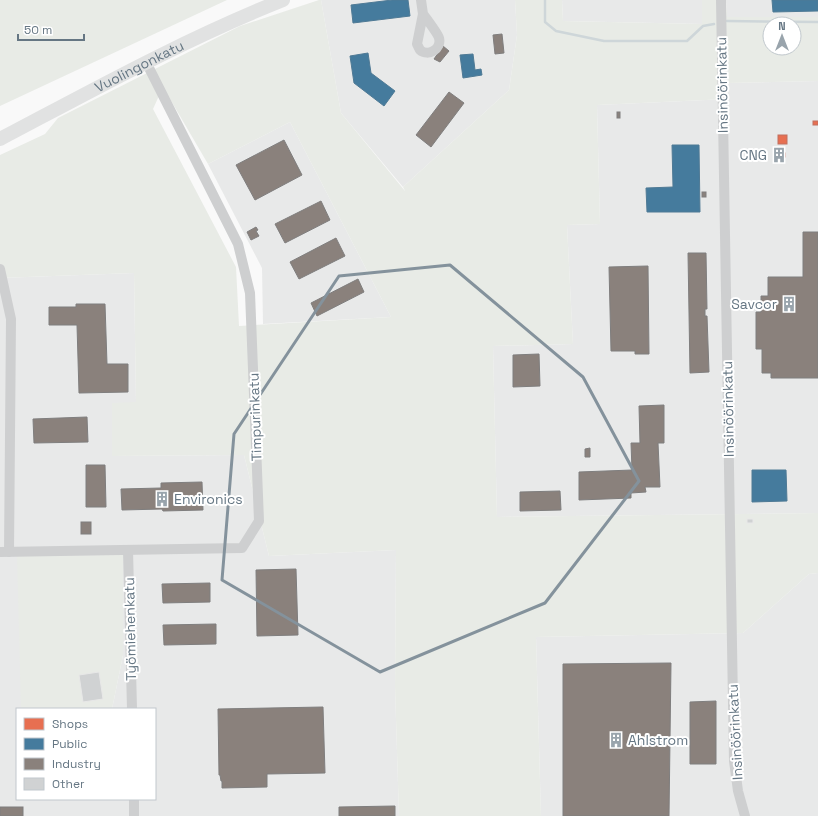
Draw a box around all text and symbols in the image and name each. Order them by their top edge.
scale bar [18,16,84,42]
north arrow [762,16,802,56]
text: N [778,19,786,33]
text: 50 m [24,22,52,38]
street label: Vuolingonkatu [92,36,187,96]
street label: Insinöörinkatu [712,37,732,133]
place label: CNG [739,146,767,164]
building icon: CNG [770,146,788,164]
place label: Savcor [731,295,777,313]
building icon: Savcor [780,295,798,313]
street label: Insinöörinkatu [718,361,738,457]
street label: Timpurinkatu [244,372,266,462]
building icon: Environics [153,490,171,508]
place label: Environics [174,490,243,508]
street label: Työmiehenkatu [120,577,140,681]
street label: Insinöörinkatu [724,684,746,780]
legend [16,708,156,800]
text: Shops [52,716,88,732]
building icon: Ahlstrom [607,731,625,749]
place label: Ahlstrom [628,731,688,749]
text: Public [52,736,87,752]
text: Industry [52,756,101,772]
text: Other [52,776,85,792]

